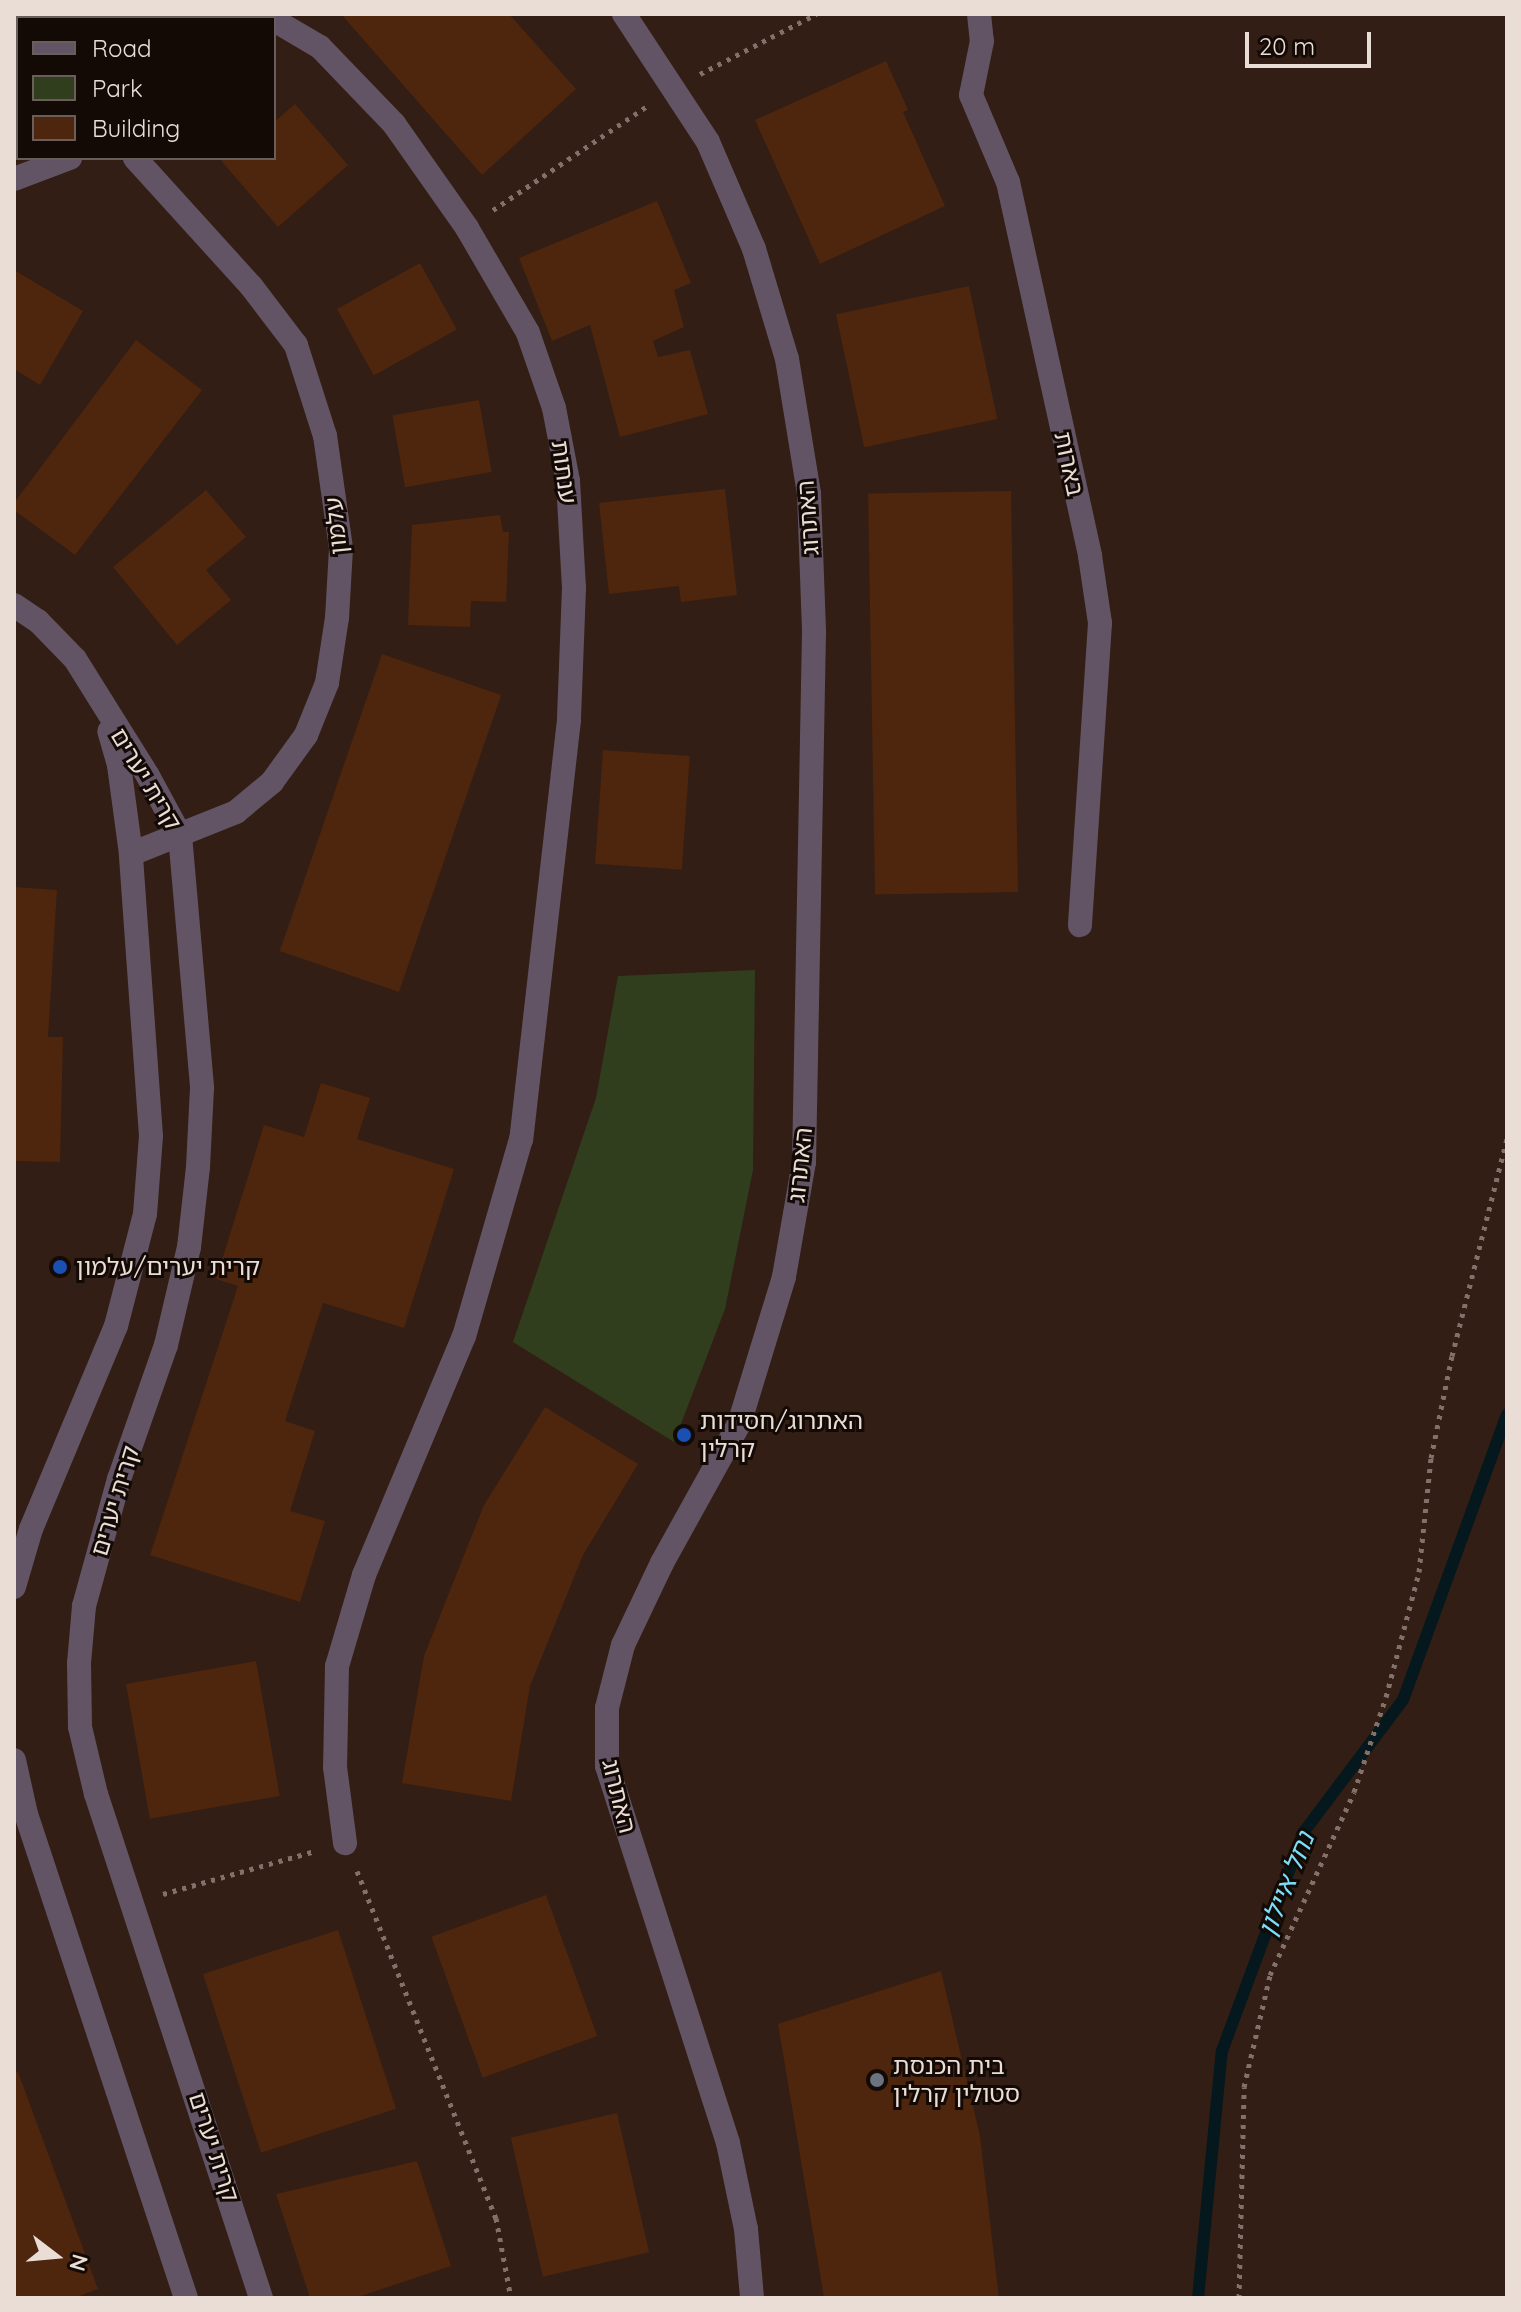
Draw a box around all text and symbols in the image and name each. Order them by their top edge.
legend [16,16,276,160]
scale bar [1249,16,1375,66]
text: 20 m [1259,31,1315,61]
text: Road [92,33,152,63]
text: Park [92,73,143,103]
text: Building [92,113,180,143]
street label: בארות [1048,429,1090,499]
street label: ענתות [545,439,583,505]
street label: האתרוג [791,479,825,557]
street label: עלמון [319,496,353,556]
street label: קרית יערים [104,723,188,835]
street label: האתרוג [782,1126,818,1204]
place label: קרית יערים/עלמון [76,1253,260,1281]
marker: קרית יערים/עלמון [51,1258,69,1276]
place label: האתרוג/חסידות קרלין [700,1407,863,1463]
marker: האתרוג/חסידות קרלין [675,1426,693,1444]
street label: קרית יערים [85,1442,145,1560]
street label: האתרוג [596,1756,642,1836]
water label: נחל איילון [1251,1828,1321,1940]
place label: בית הכנסת סטולין קרלין [893,2052,1020,2108]
marker: בית הכנסת סטולין קרלין [868,2071,886,2089]
street label: קרית יערים [183,2088,245,2206]
north arrow [16,2216,96,2296]
text: N [63,2251,95,2274]

